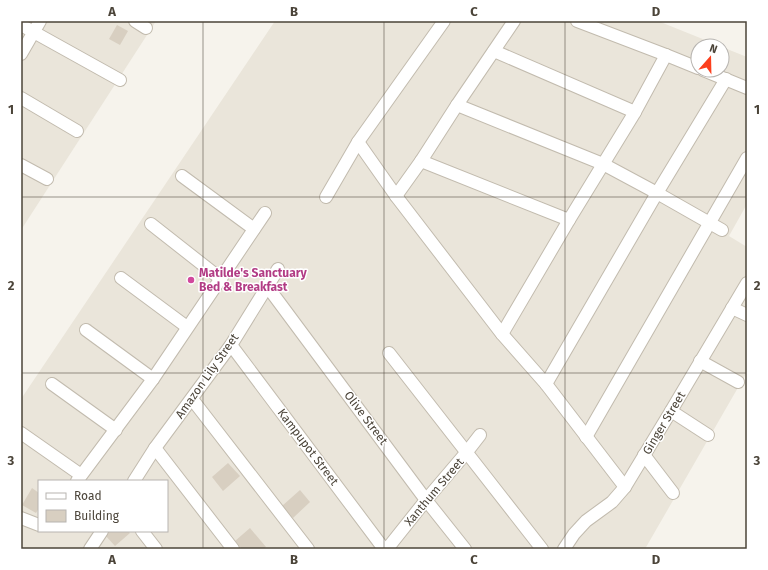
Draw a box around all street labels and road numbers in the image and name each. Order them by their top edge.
street label: Amazon Lily Street [172,330,242,421]
street label: Olive Street [341,388,391,448]
street label: Ginger Street [640,388,689,457]
street label: Kampupot Street [275,406,342,489]
street label: Xanthum Street [402,455,467,529]

